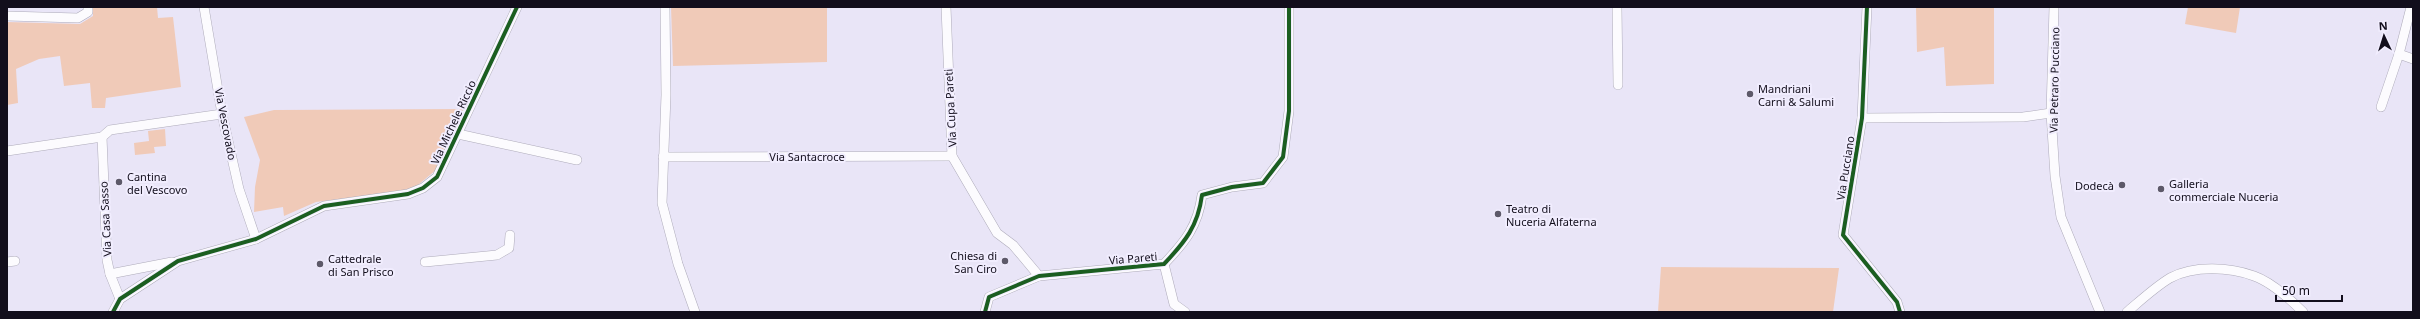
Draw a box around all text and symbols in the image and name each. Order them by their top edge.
north arrow [2364,16,2404,56]
text: N [2378,18,2388,33]
street label: Via Petraro Pucciano [2046,26,2062,133]
street label: Via Cupa Pareti [940,69,960,147]
street label: Via Michele Riccio [427,77,479,166]
place label: Mandriani Carni & Salumi [1758,81,1834,109]
street label: Via Vescovado [212,87,240,162]
marker: Mandriani Carni & Salumi [1745,89,1755,99]
street label: Via Pucciano [1833,134,1858,201]
street label: Via Santacroce [769,149,845,164]
place label: Cantina del Vescovo [127,169,188,197]
place label: Galleria commerciale Nuceria [2169,176,2278,204]
marker: Cantina del Vescovo [114,177,124,187]
place label: Dodecà [2075,178,2114,193]
marker: Dodecà [2117,180,2127,190]
street label: Via Casa Sasso [96,181,114,257]
marker: Galleria commerciale Nuceria [2156,184,2166,194]
place label: Teatro di Nuceria Alfaterna [1506,201,1597,229]
marker: Teatro di Nuceria Alfaterna [1493,209,1503,219]
place label: Chiesa di San Ciro [950,248,997,276]
street label: Via Pareti [1108,248,1158,268]
place label: Cattedrale di San Prisco [328,251,394,279]
marker: Chiesa di San Ciro [1000,256,1010,266]
marker: Cattedrale di San Prisco [315,259,325,269]
scale bar [2276,277,2342,303]
text: 50 m [2282,282,2310,299]

